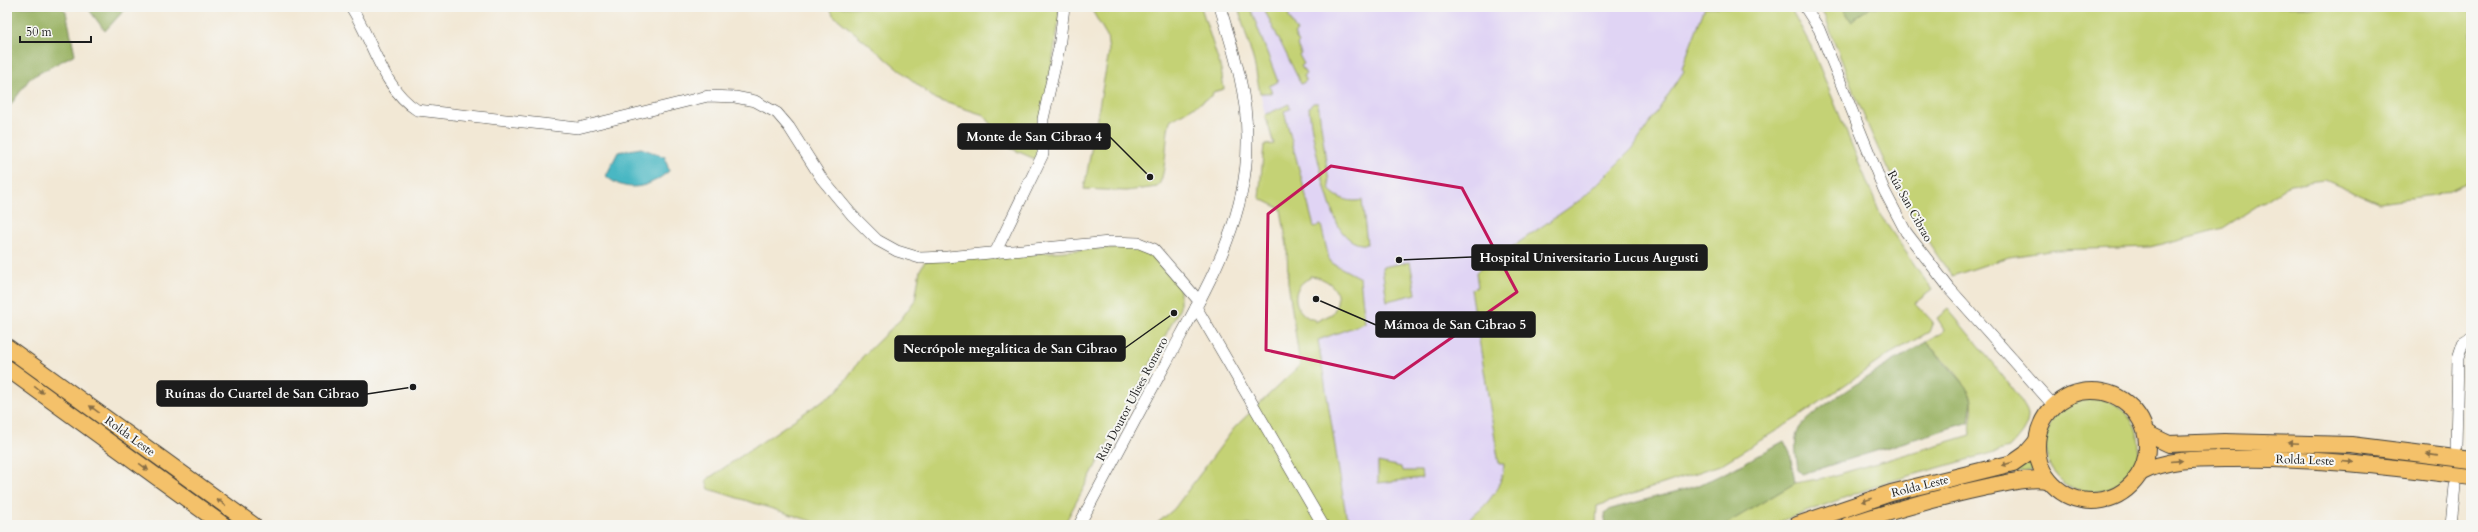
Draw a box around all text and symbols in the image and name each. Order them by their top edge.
scale bar [20,18,91,44]
text: 50 m [26,24,53,40]
callout: Monte de San Cibrao 4 [958,124,1110,149]
text: Monte de San Cibrao 4 [966,128,1102,146]
street label: Rúa San Cibrao [1884,167,1937,245]
callout: Hospital Universitario Lucus Augusti [1472,245,1707,270]
text: Hospital Universitario Lucus Augusti [1479,249,1699,267]
callout: Mámoa de San Cibrao 5 [1376,312,1535,337]
text: Mámoa de San Cibrao 5 [1384,316,1526,334]
street label: Rúa Doutor Ulises Romero [1092,334,1172,464]
callout: Necrópole megalítica de San Cibrao [895,336,1125,361]
text: Necrópole megalítica de San Cibrao [903,340,1117,358]
callout: Ruínas do Cuartel de San Cibrao [157,381,367,406]
text: Ruínas do Cuartel de San Cibrao [165,385,359,403]
one-way arrow [34,386,44,394]
one-way arrow [88,405,99,413]
street label: Rolda Leste [102,412,158,460]
one-way arrow [2287,440,2299,447]
street label: Rolda Leste [2275,451,2335,469]
one-way arrow [2426,452,2438,458]
one-way arrow [2171,457,2183,464]
one-way arrow [2342,459,2354,465]
one-way arrow [2001,461,2013,467]
one-way arrow [138,463,149,471]
street label: Rolda Leste [1890,471,1950,501]
one-way arrow [1861,497,1873,503]
one-way arrow [216,499,226,507]

